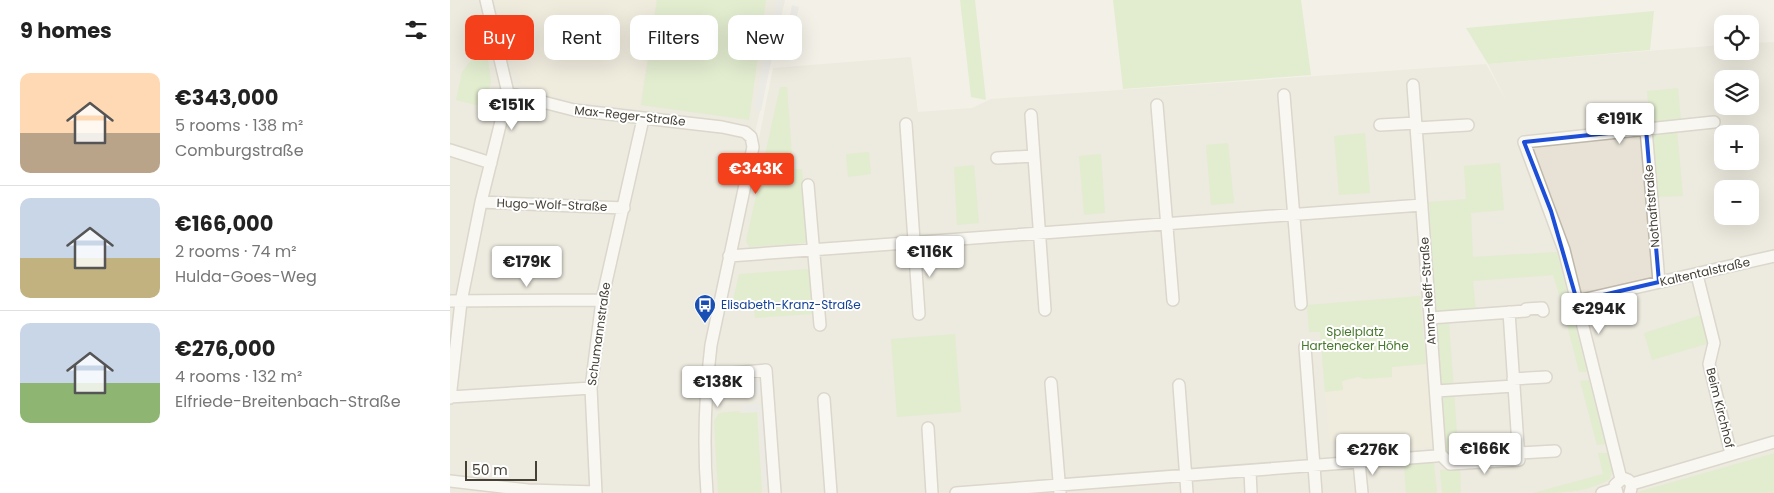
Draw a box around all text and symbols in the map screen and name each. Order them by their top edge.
chip: Buy [465,15,534,60]
chip: Rent [544,15,620,60]
chip: Filters [630,15,718,60]
chip: New [728,15,802,60]
map controls [1714,15,1759,225]
button: locate [1714,15,1759,60]
text: 9 homes [20,16,112,45]
icon: filters [402,16,430,44]
button: layers [1714,70,1759,115]
text: €343,000 [175,83,278,112]
pin: €151K [477,88,547,131]
icon: home [60,93,120,153]
text: €151K [489,93,535,116]
street label: Max-Reger-Straße [574,101,687,130]
pin: €191K [1585,102,1655,145]
text: €191K [1597,107,1643,130]
text: 5 rooms · 138 m² [175,114,303,137]
button: + [1714,125,1759,170]
text: Comburgstraße [175,139,304,162]
pin: €343K [721,152,791,195]
text: €343K [729,157,783,180]
street label: Nothaftstraße [1639,164,1664,248]
button: − [1714,180,1759,225]
street label: Hugo-Wolf-Straße [496,194,608,215]
text: €166,000 [175,209,273,238]
icon: home [60,218,120,278]
pin: €116K [895,236,965,278]
street label: Anna-Neff-Straße [1415,236,1440,346]
text: 2 rooms · 74 m² [175,240,297,263]
text: €116K [907,240,953,263]
pin: €179K [492,246,562,288]
text: €179K [503,250,551,273]
street label: Kaltentalstraße [1658,253,1752,290]
text: Hulda-Goes-Weg [175,265,317,288]
street label: Schumannstraße [583,281,614,387]
pin: €294K [1564,292,1634,335]
bus stop icon: Elisabeth-Kranz-Straße [693,293,717,324]
place label: Elisabeth-Kranz-Straße [721,296,861,313]
text: €294K [1572,297,1626,320]
park label: Spielplatz Hartenecker Höhe [1301,323,1409,354]
text: €276,000 [175,334,275,363]
icon: home [60,343,120,403]
text: 4 rooms · 132 m² [175,365,302,388]
pin: €138K [683,366,753,408]
street label: Beim Kirchhof [1702,366,1739,450]
text: €138K [693,370,743,393]
text: Elfriede-Breitenbach-Straße [175,390,401,413]
pin: €166K [1450,432,1520,475]
pin: €276K [1338,434,1408,476]
text: €166K [1460,437,1510,460]
text: €276K [1347,438,1399,461]
scale bar [465,458,538,481]
text: 50 m [472,460,508,480]

